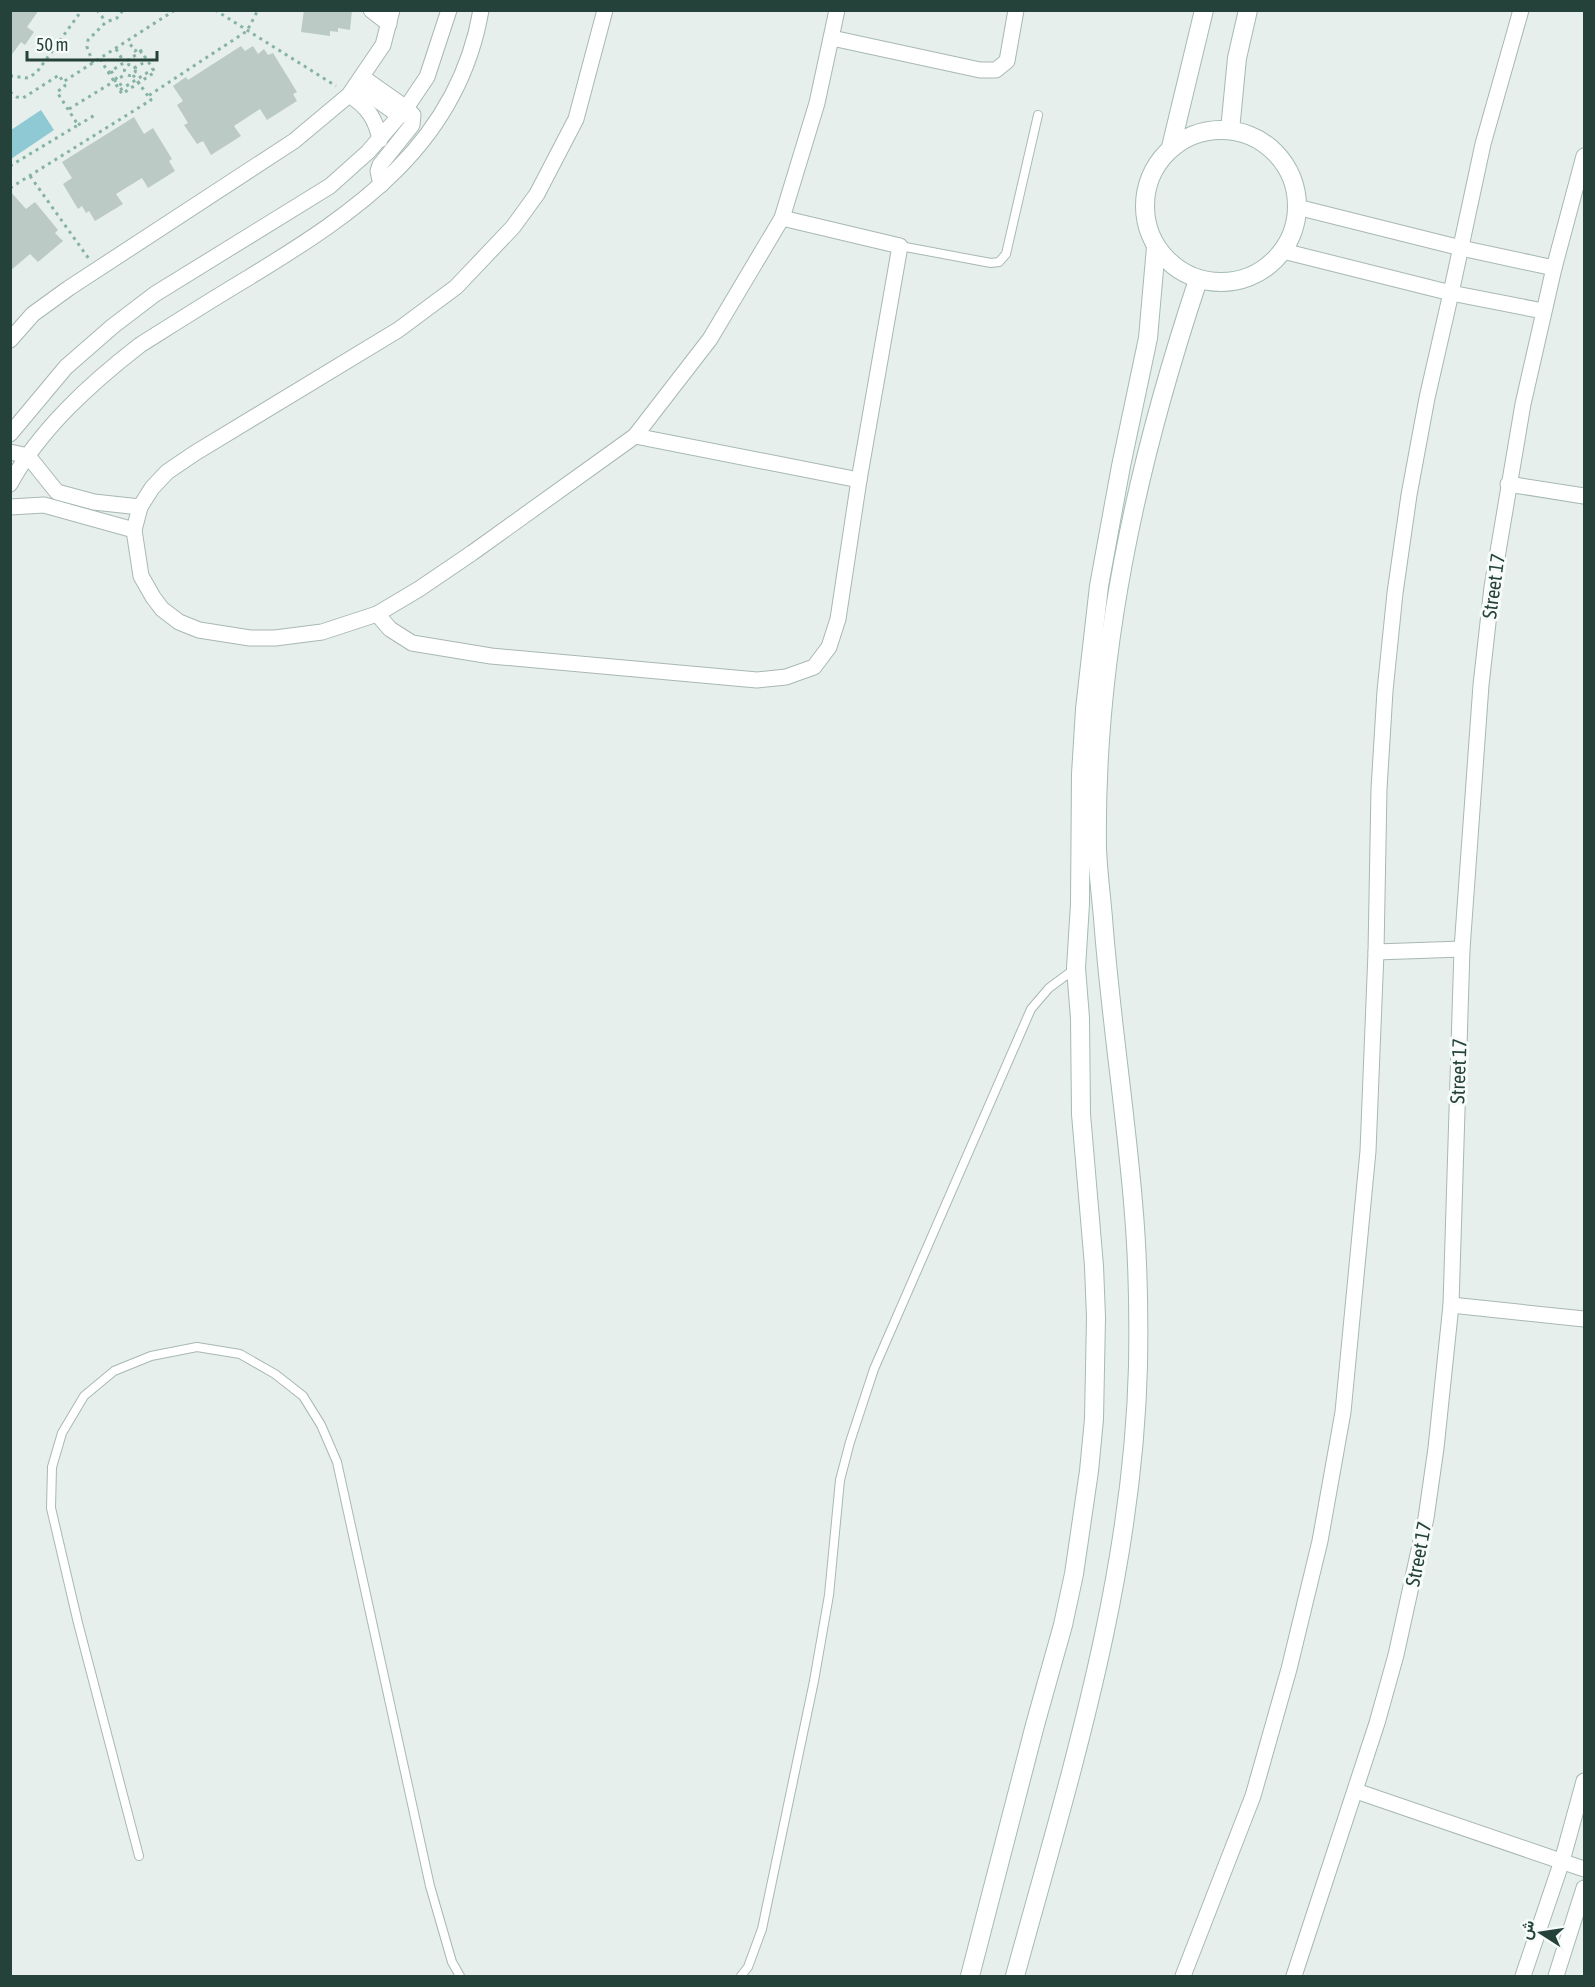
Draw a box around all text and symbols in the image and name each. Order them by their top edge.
scale bar [27,24,158,62]
text: 50 m [36,34,68,55]
street label: Street 17 [1477,552,1509,620]
street label: Street 17 [1445,1038,1471,1104]
street label: Street 17 [1400,1520,1436,1588]
north arrow [1511,1903,1571,1963]
text: ش [1516,1919,1538,1941]

